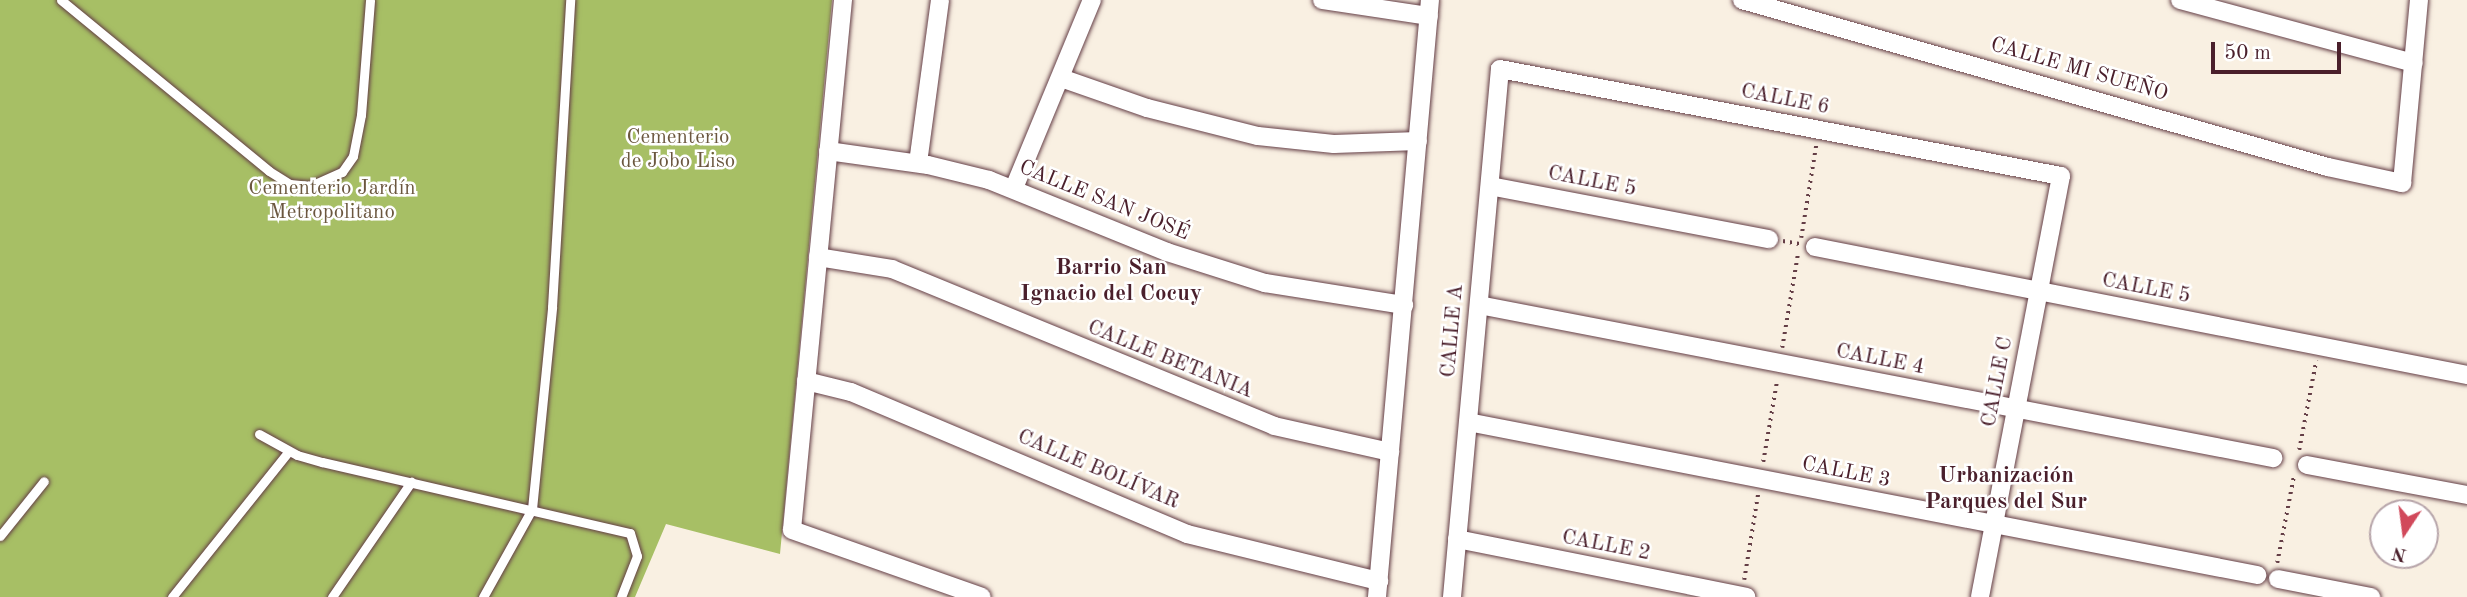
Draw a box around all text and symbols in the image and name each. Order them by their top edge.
scale bar [2215,28,2344,72]
street label: CALLE MI SUEÑO [1987,33,2171,107]
text: 50 m [2224,43,2271,64]
street label: CALLE 6 [1739,79,1831,121]
park label: Cementerio de Jobo Liso [621,125,735,175]
street label: CALLE SAN JOSÉ [1015,155,1193,247]
street label: CALLE 5 [1546,161,1638,203]
park label: Cementerio Jardín Metropolitano [248,176,416,226]
district label: Barrio San Ignacio del Cocuy [1020,254,1202,308]
street label: CALLE 5 [2100,268,2192,310]
street label: CALLE A [1436,283,1470,379]
street label: CALLE BETANIA [1084,315,1256,405]
street label: CALLE C [1977,335,2019,429]
street label: CALLE 4 [1834,339,1926,381]
street label: CALLE BOLÍVAR [1013,425,1183,515]
street label: CALLE 3 [1800,452,1892,494]
district label: Urbanización Parques del Sur [1925,462,2087,516]
north arrow [2369,499,2439,569]
street label: CALLE 2 [1560,525,1652,567]
text: N [2390,542,2409,564]

